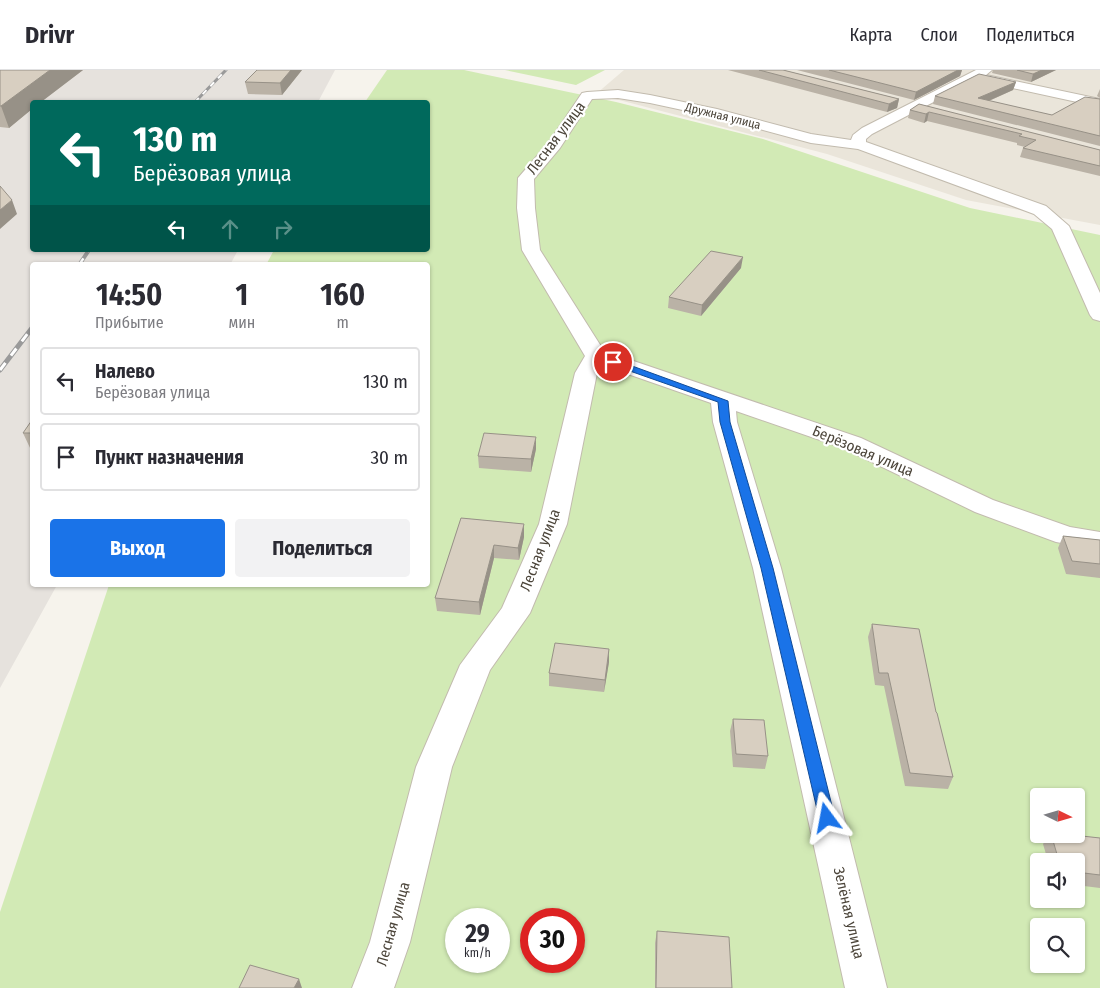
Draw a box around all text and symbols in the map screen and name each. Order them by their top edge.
text: Drivr [25,21,74,49]
text: Карта [849,24,892,46]
text: Слои [920,24,958,46]
text: Поделиться [986,24,1075,46]
street label: Лесная улица [523,98,589,178]
street label: Дружная улица [683,100,762,132]
text: 130 m [133,118,217,160]
icon: left [50,120,115,185]
text: Берёзовая улица [133,160,292,187]
icon: left [163,215,191,243]
icon: ahead [216,215,244,243]
icon: right [269,215,297,243]
text: 14:50 [96,277,162,313]
text: 1 [236,277,248,313]
text: 160 [320,277,365,313]
text: Прибытие [95,313,164,332]
text: мин [229,313,255,332]
text: m [337,313,349,332]
pin [592,341,634,383]
icon: arrive [599,348,627,376]
text: Налево [95,360,155,383]
icon: left [52,367,80,395]
text: 130 m [363,370,408,393]
text: Берёзовая улица [95,383,210,402]
street label: Берёзовая улица [810,422,916,480]
icon: arrive [52,443,80,471]
text: Пункт назначения [95,446,244,469]
text: 30 m [370,446,408,469]
street label: Лесная улица [516,506,564,594]
button: Выход [50,519,225,577]
button: Поделиться [235,519,410,577]
north arrow [1030,788,1085,842]
map controls [1030,788,1085,973]
position arrow [800,791,852,843]
button: sound [1030,853,1085,908]
street label: Зелёная улица [830,865,868,961]
street label: Лесная улица [372,880,414,968]
speed limit sign: 30 [520,908,585,973]
button: search [1030,918,1085,973]
text: 29 [465,919,490,949]
text: km/h [464,946,491,960]

